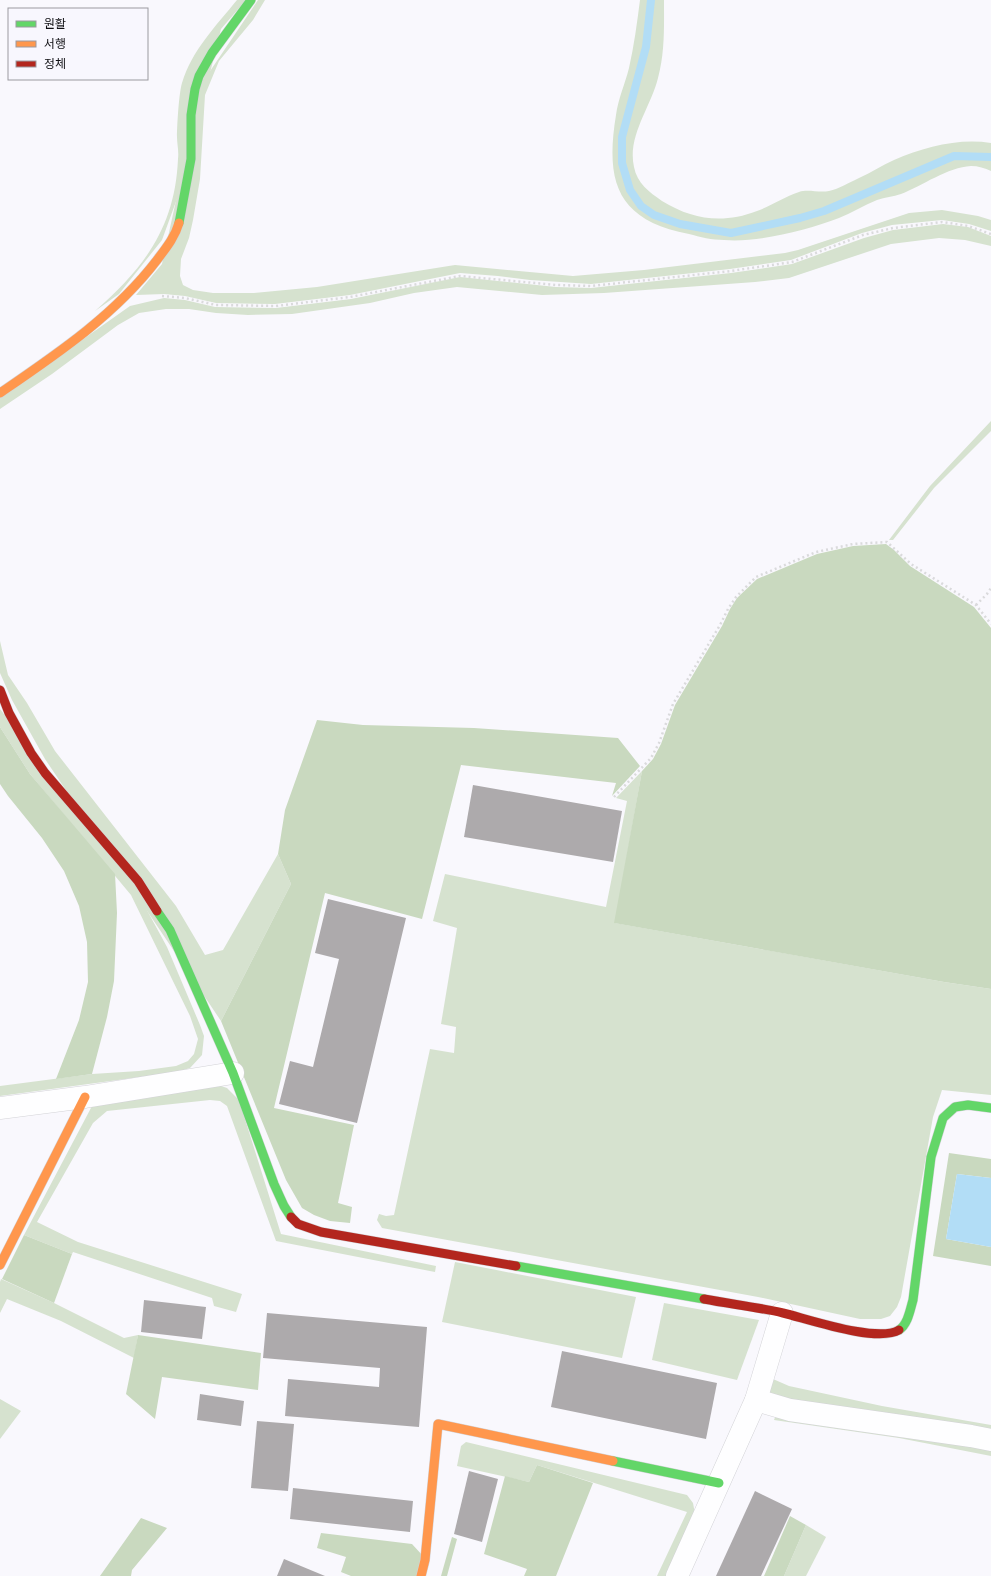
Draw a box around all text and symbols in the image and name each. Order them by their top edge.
legend [8,8,148,80]
text: 원활 [44,16,66,31]
text: 서행 [44,36,66,51]
text: 정체 [44,56,66,71]

